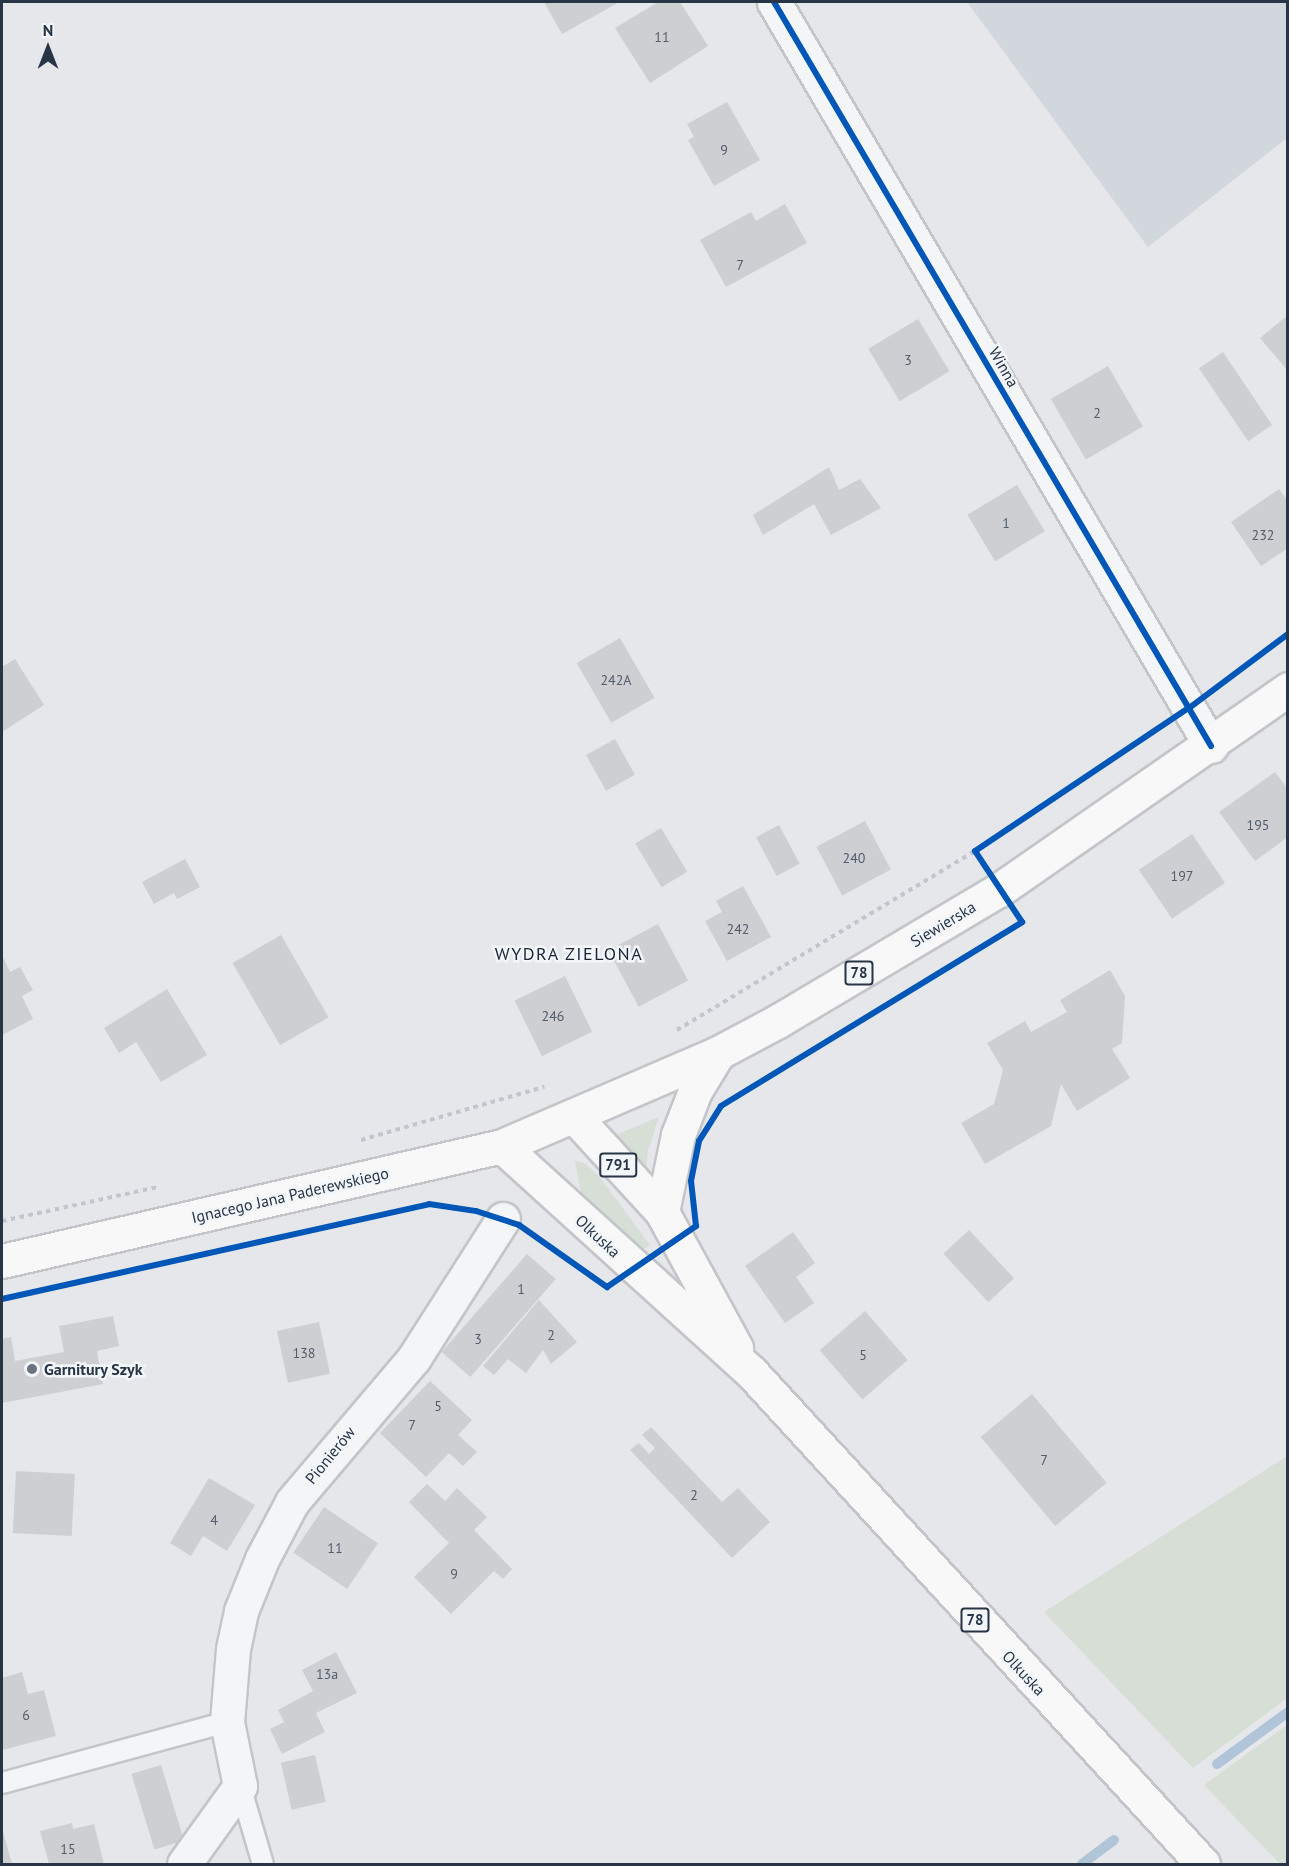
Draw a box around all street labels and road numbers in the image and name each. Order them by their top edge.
street label: Winna [985,344,1023,390]
street label: Siewierska [907,897,979,951]
road number: 78 [844,961,874,985]
road number: 791 [598,1153,638,1177]
street label: Ignacego Jana Paderewskiego [190,1163,390,1227]
street label: Olkuska [572,1210,624,1262]
street label: Pionierów [301,1422,359,1488]
road number: 78 [960,1608,990,1632]
street label: Olkuska [998,1647,1050,1699]

